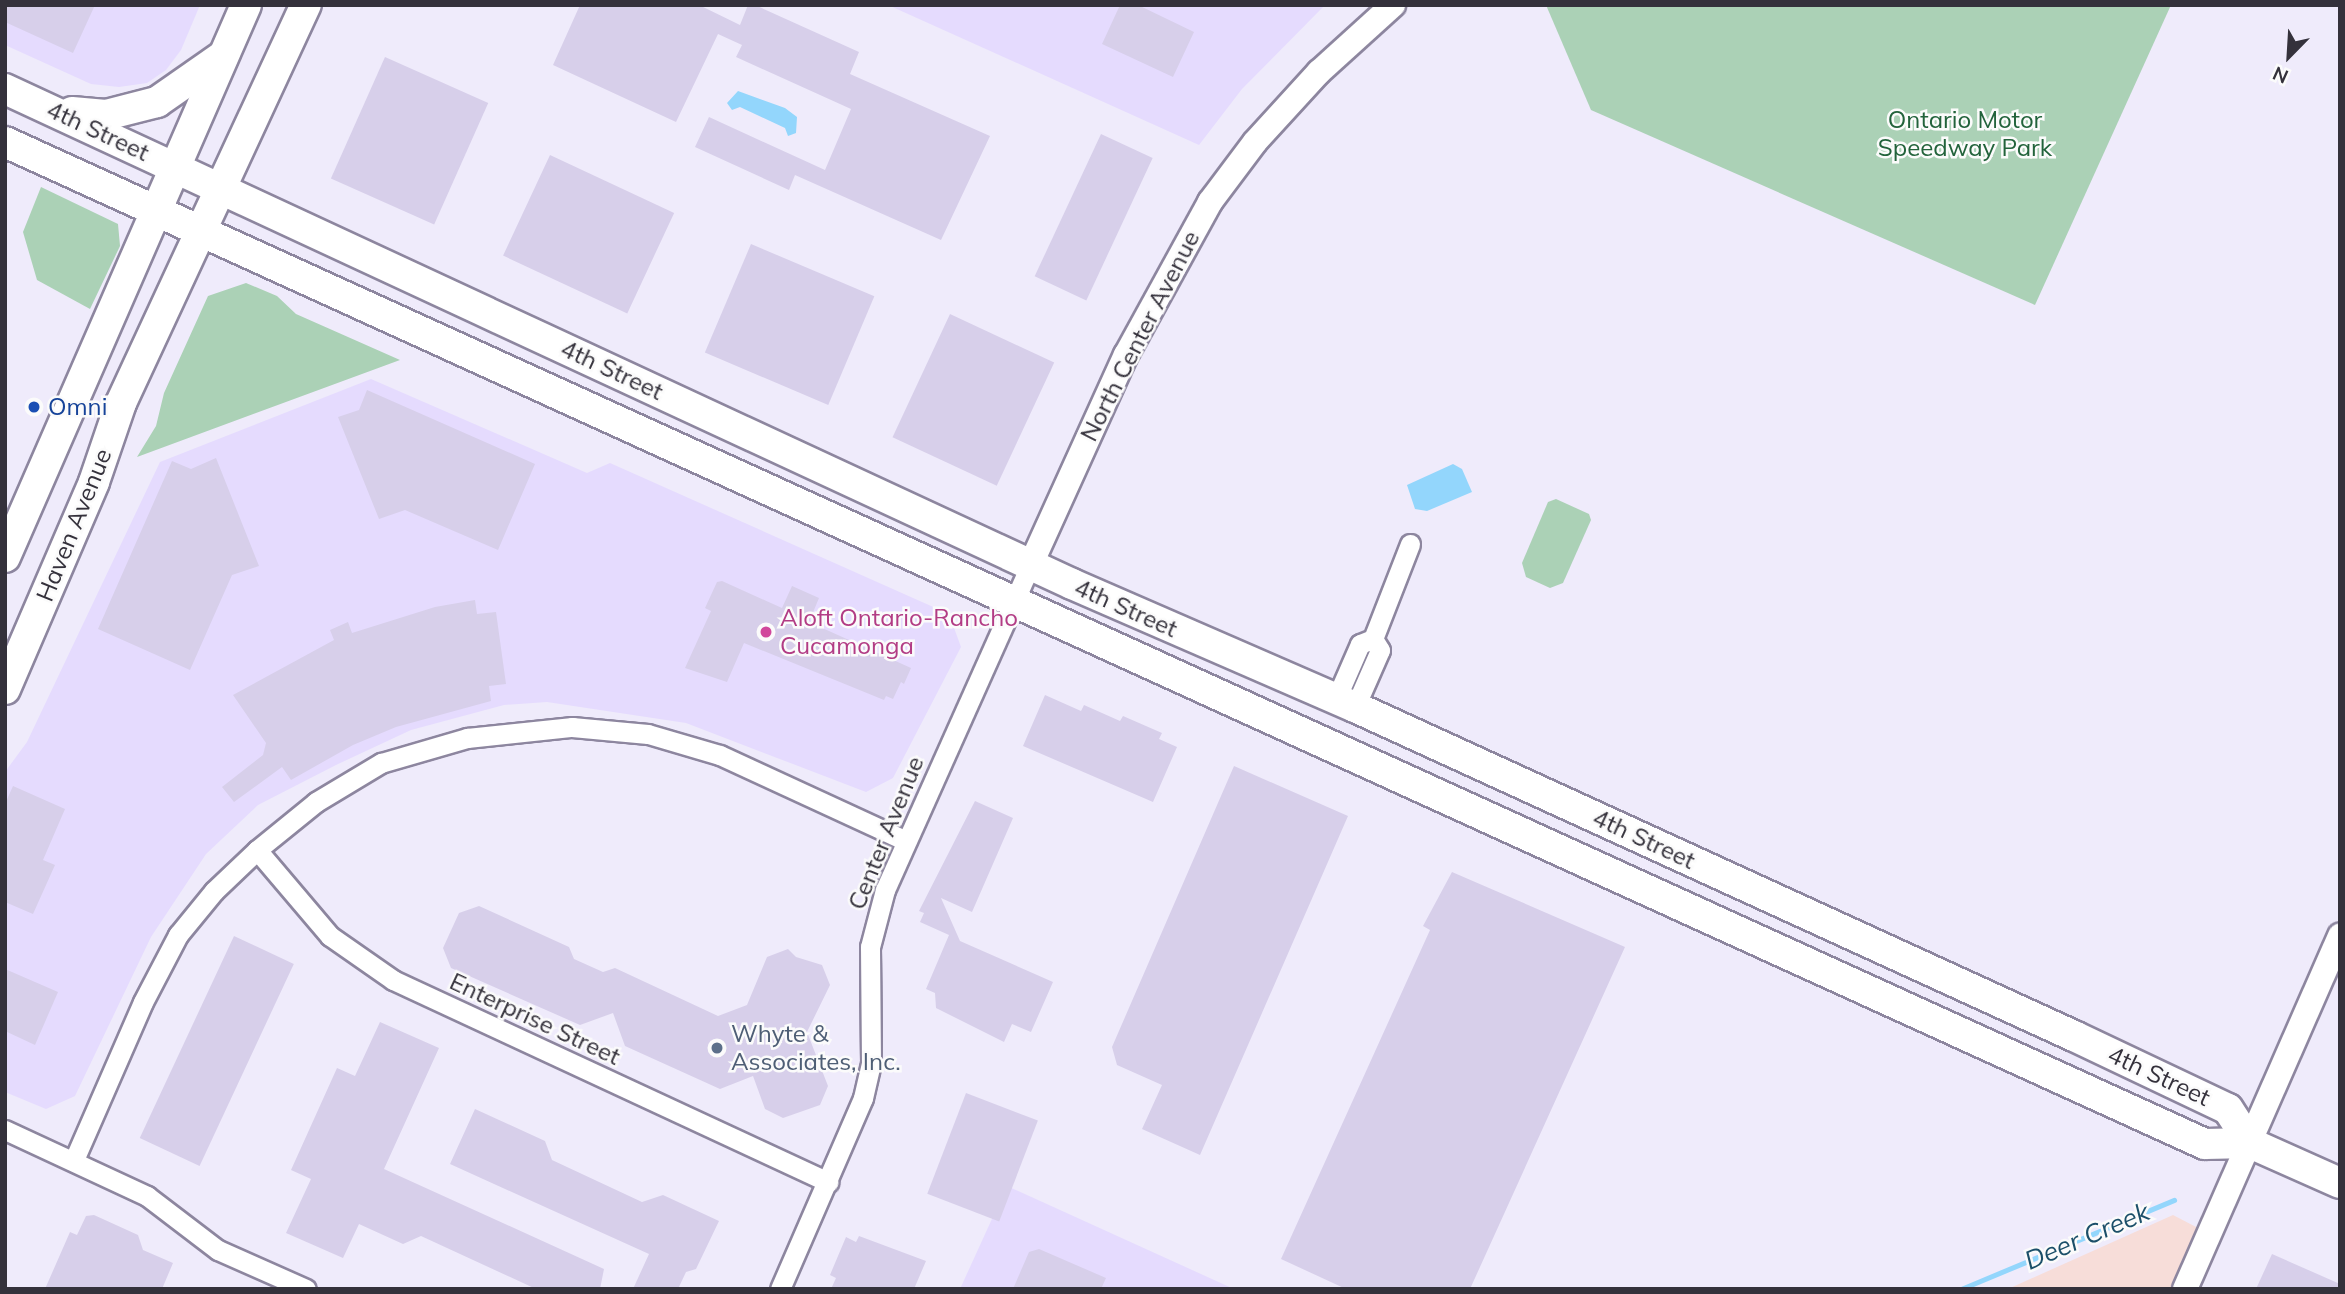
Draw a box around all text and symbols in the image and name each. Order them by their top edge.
north arrow [2254,21,2324,91]
text: N [2269,61,2292,89]
street label: 4th Street [42,95,154,167]
park label: Ontario Motor Speedway Park [1878,106,2052,162]
street label: North Center Avenue [1074,226,1206,446]
street label: 4th Street [556,334,668,406]
place label: Omni [48,393,107,421]
marker: Omni [26,399,42,415]
street label: Haven Avenue [30,444,118,606]
street label: 4th Street [1070,573,1182,643]
place label: Aloft Ontario-Rancho Cucamonga [780,604,1018,660]
marker: Aloft Ontario-Rancho Cucamonga [758,624,774,640]
street label: Center Avenue [842,752,930,914]
street label: 4th Street [1588,803,1700,875]
street label: Enterprise Street [445,967,625,1071]
place label: Whyte & Associates, Inc. [731,1020,901,1076]
marker: Whyte & Associates, Inc. [709,1040,725,1056]
street label: 4th Street [2103,1040,2215,1112]
water label: Deer Creek [2020,1196,2154,1276]

